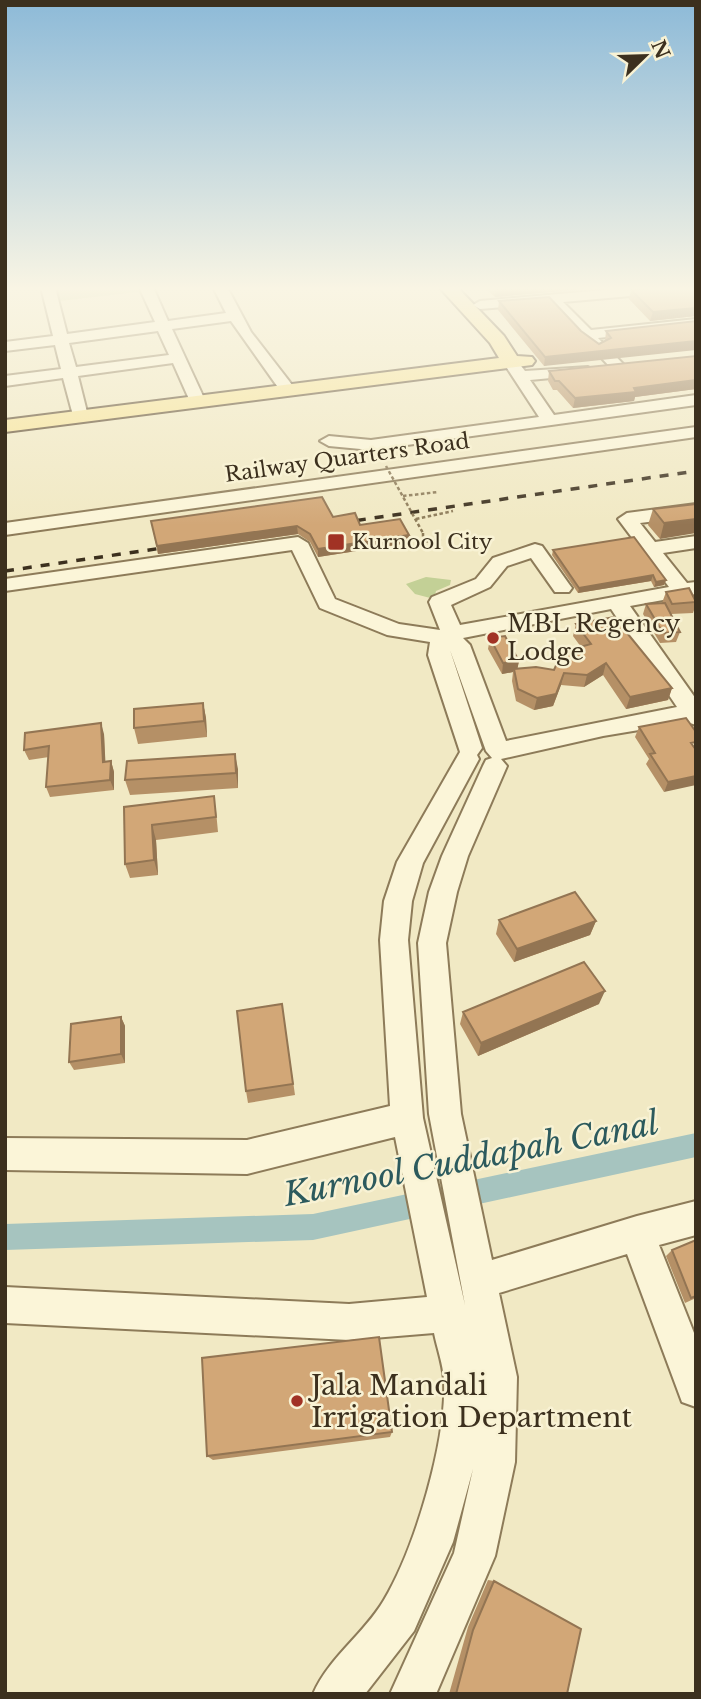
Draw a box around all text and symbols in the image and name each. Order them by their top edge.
north arrow [610,21,680,91]
text: N [646,37,674,62]
street label: Railway Quarters Road [223,428,471,488]
place label: Kurnool City [352,529,493,555]
marker: Kurnool City [326,532,346,552]
place label: MBL Regency Lodge [507,609,681,666]
marker: MBL Regency Lodge [485,630,501,646]
water label: Kurnool Cuddapah Canal [279,1103,663,1215]
place label: Jala Mandali Irrigation Department [307,1368,633,1435]
marker: Jala Mandali Irrigation Department [289,1393,305,1409]

